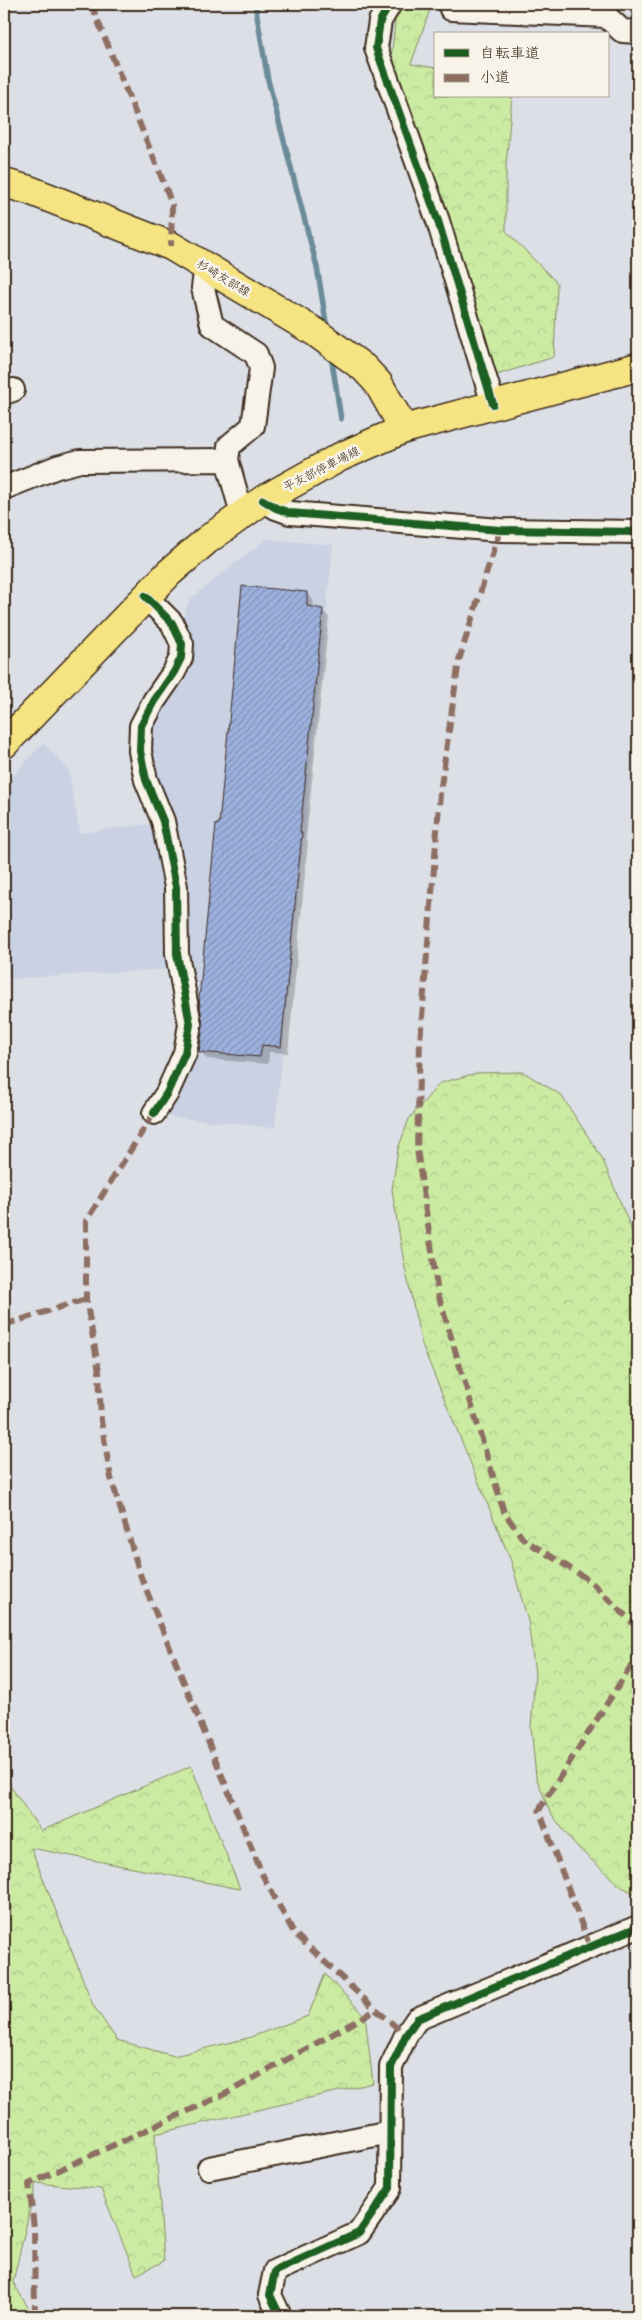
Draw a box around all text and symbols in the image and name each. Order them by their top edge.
legend [434,32,610,98]
text: 自転車道 [480,42,540,62]
text: 小道 [480,66,510,86]
street label: 杉崎友部線 [194,255,254,299]
street label: 平友部停車場線 [280,442,362,494]

